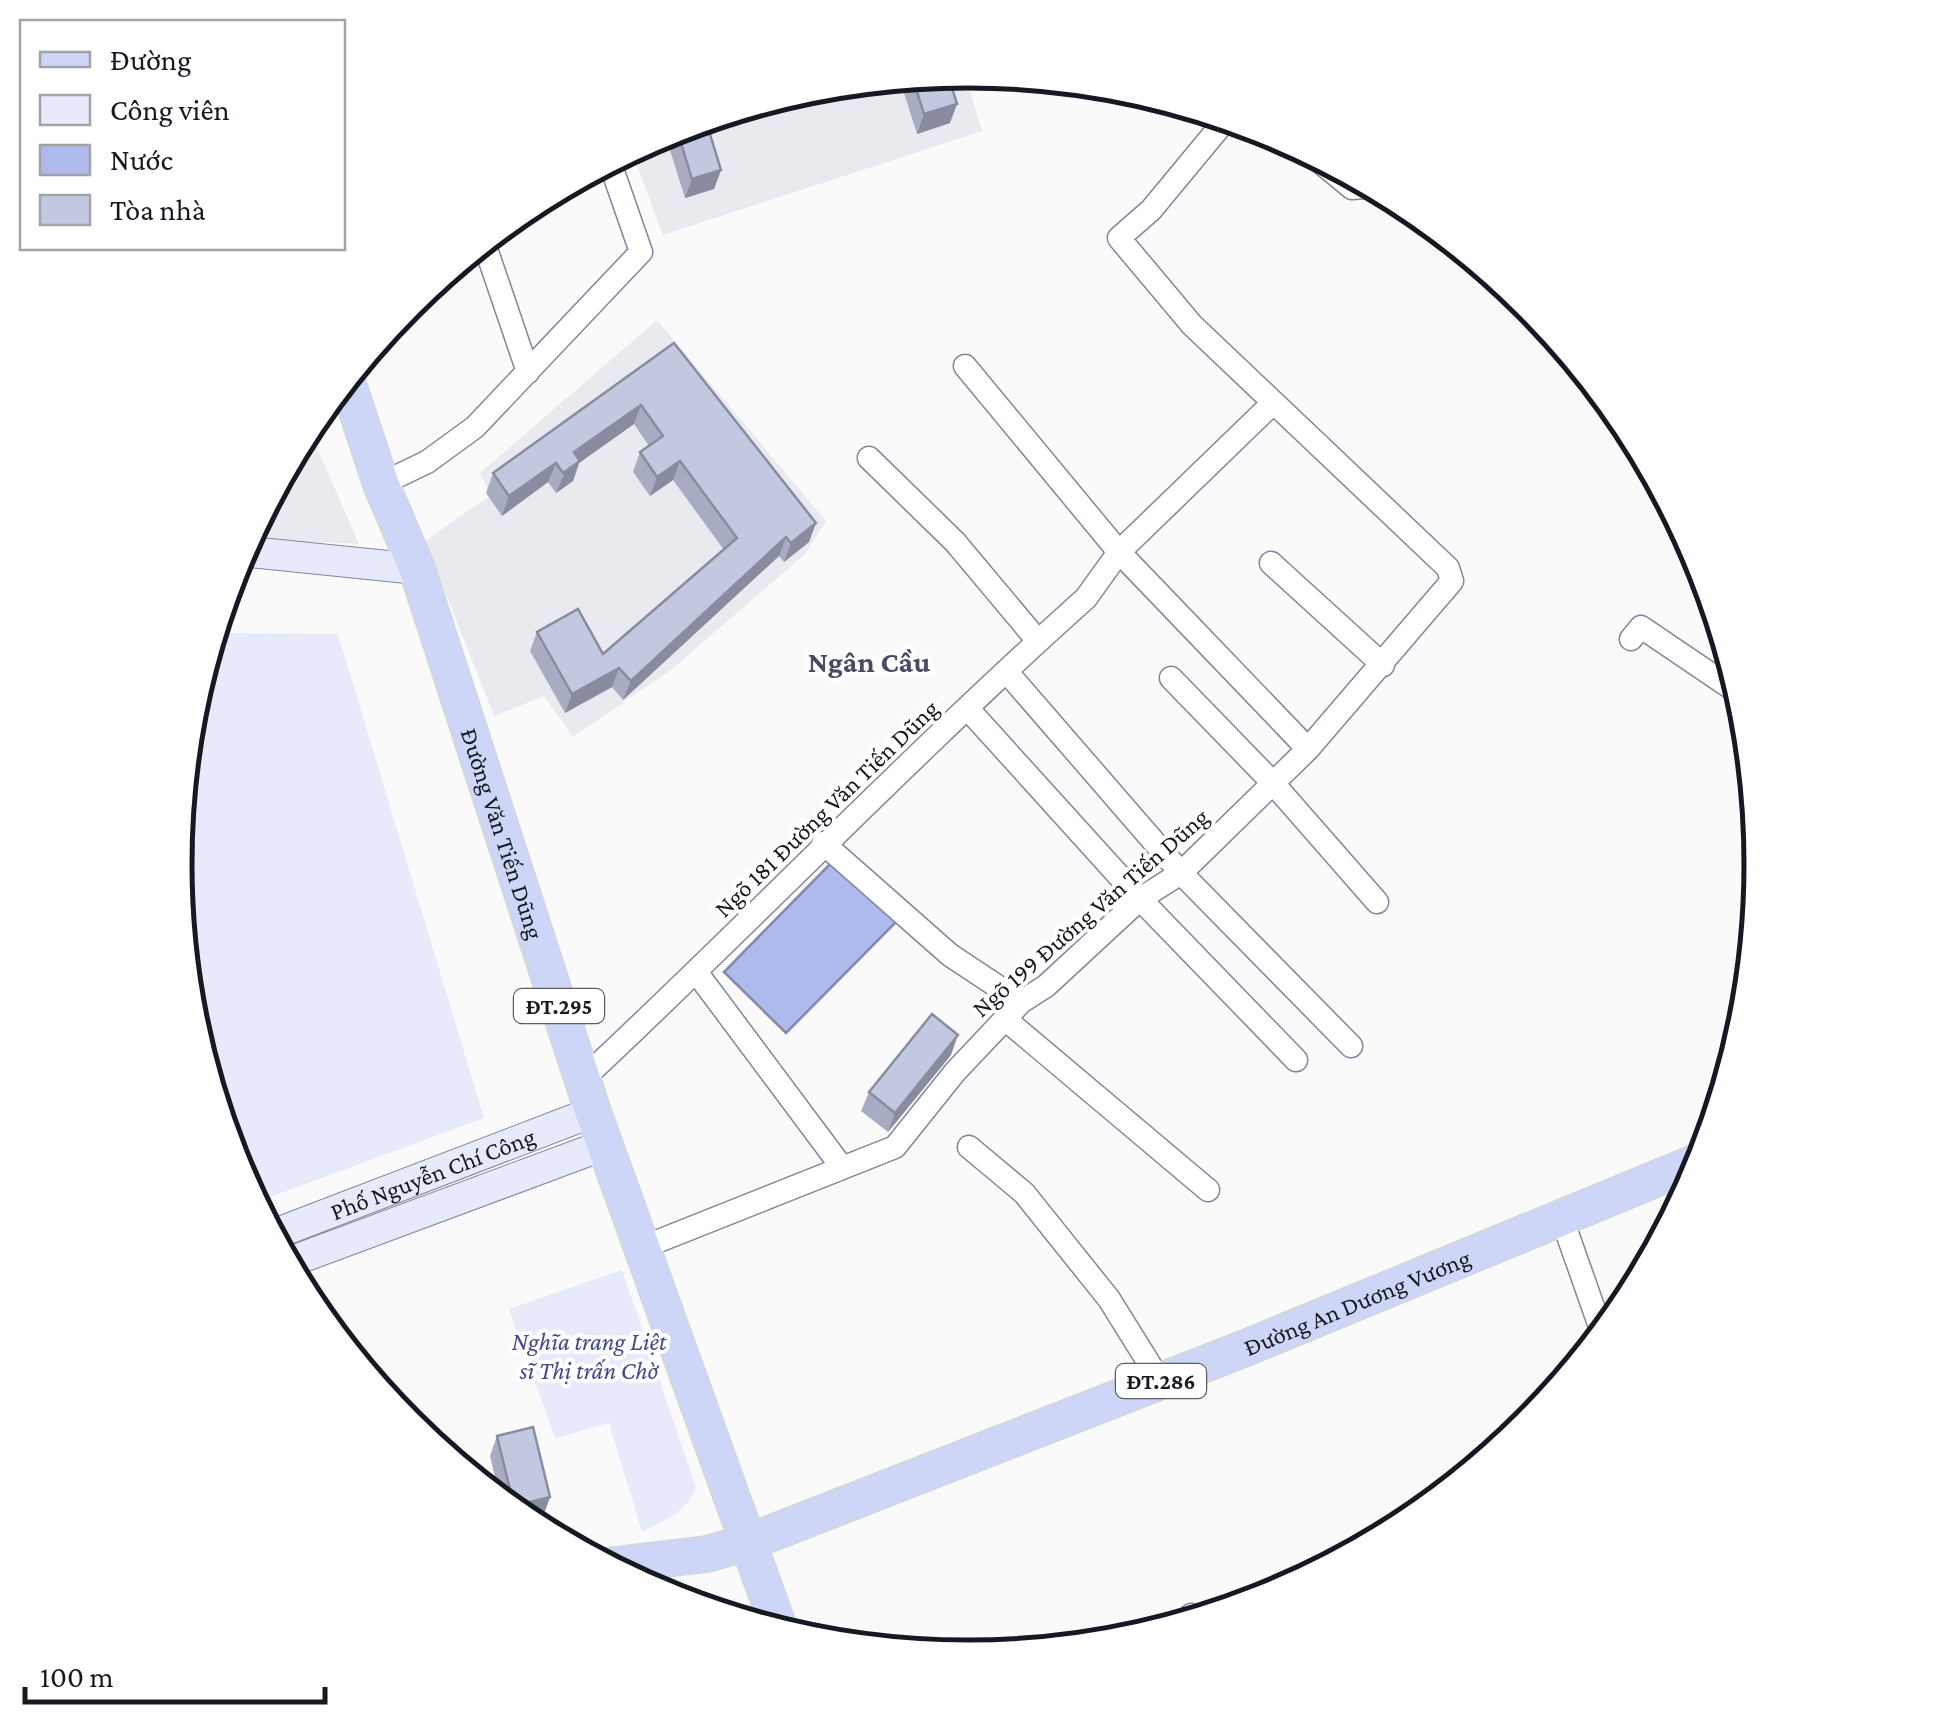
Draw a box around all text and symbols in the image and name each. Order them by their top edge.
legend [20,20,345,250]
text: Đường [110,43,191,77]
text: Công viên [110,93,230,127]
text: Nước [110,143,173,176]
text: Tòa nhà [110,193,206,226]
district label: Ngân Cầu [808,645,930,678]
street label: Ngõ 181 Đường Văn Tiến Dũng [709,694,944,923]
street label: Đường Văn Tiến Dũng [455,725,549,943]
street label: Ngõ 199 Đường Văn Tiến Dũng [967,803,1214,1023]
road number: ĐT.295 [514,989,604,1023]
street label: Phố Nguyễn Chí Công [327,1122,539,1225]
street label: Đường An Dương Vương [1240,1244,1475,1361]
park label: Nghĩa trang Liệt sĩ Thị trấn Chờ [512,1328,667,1384]
road number: ĐT.286 [1116,1364,1206,1398]
scale bar [25,1642,325,1704]
text: 100 m [40,1660,114,1693]

